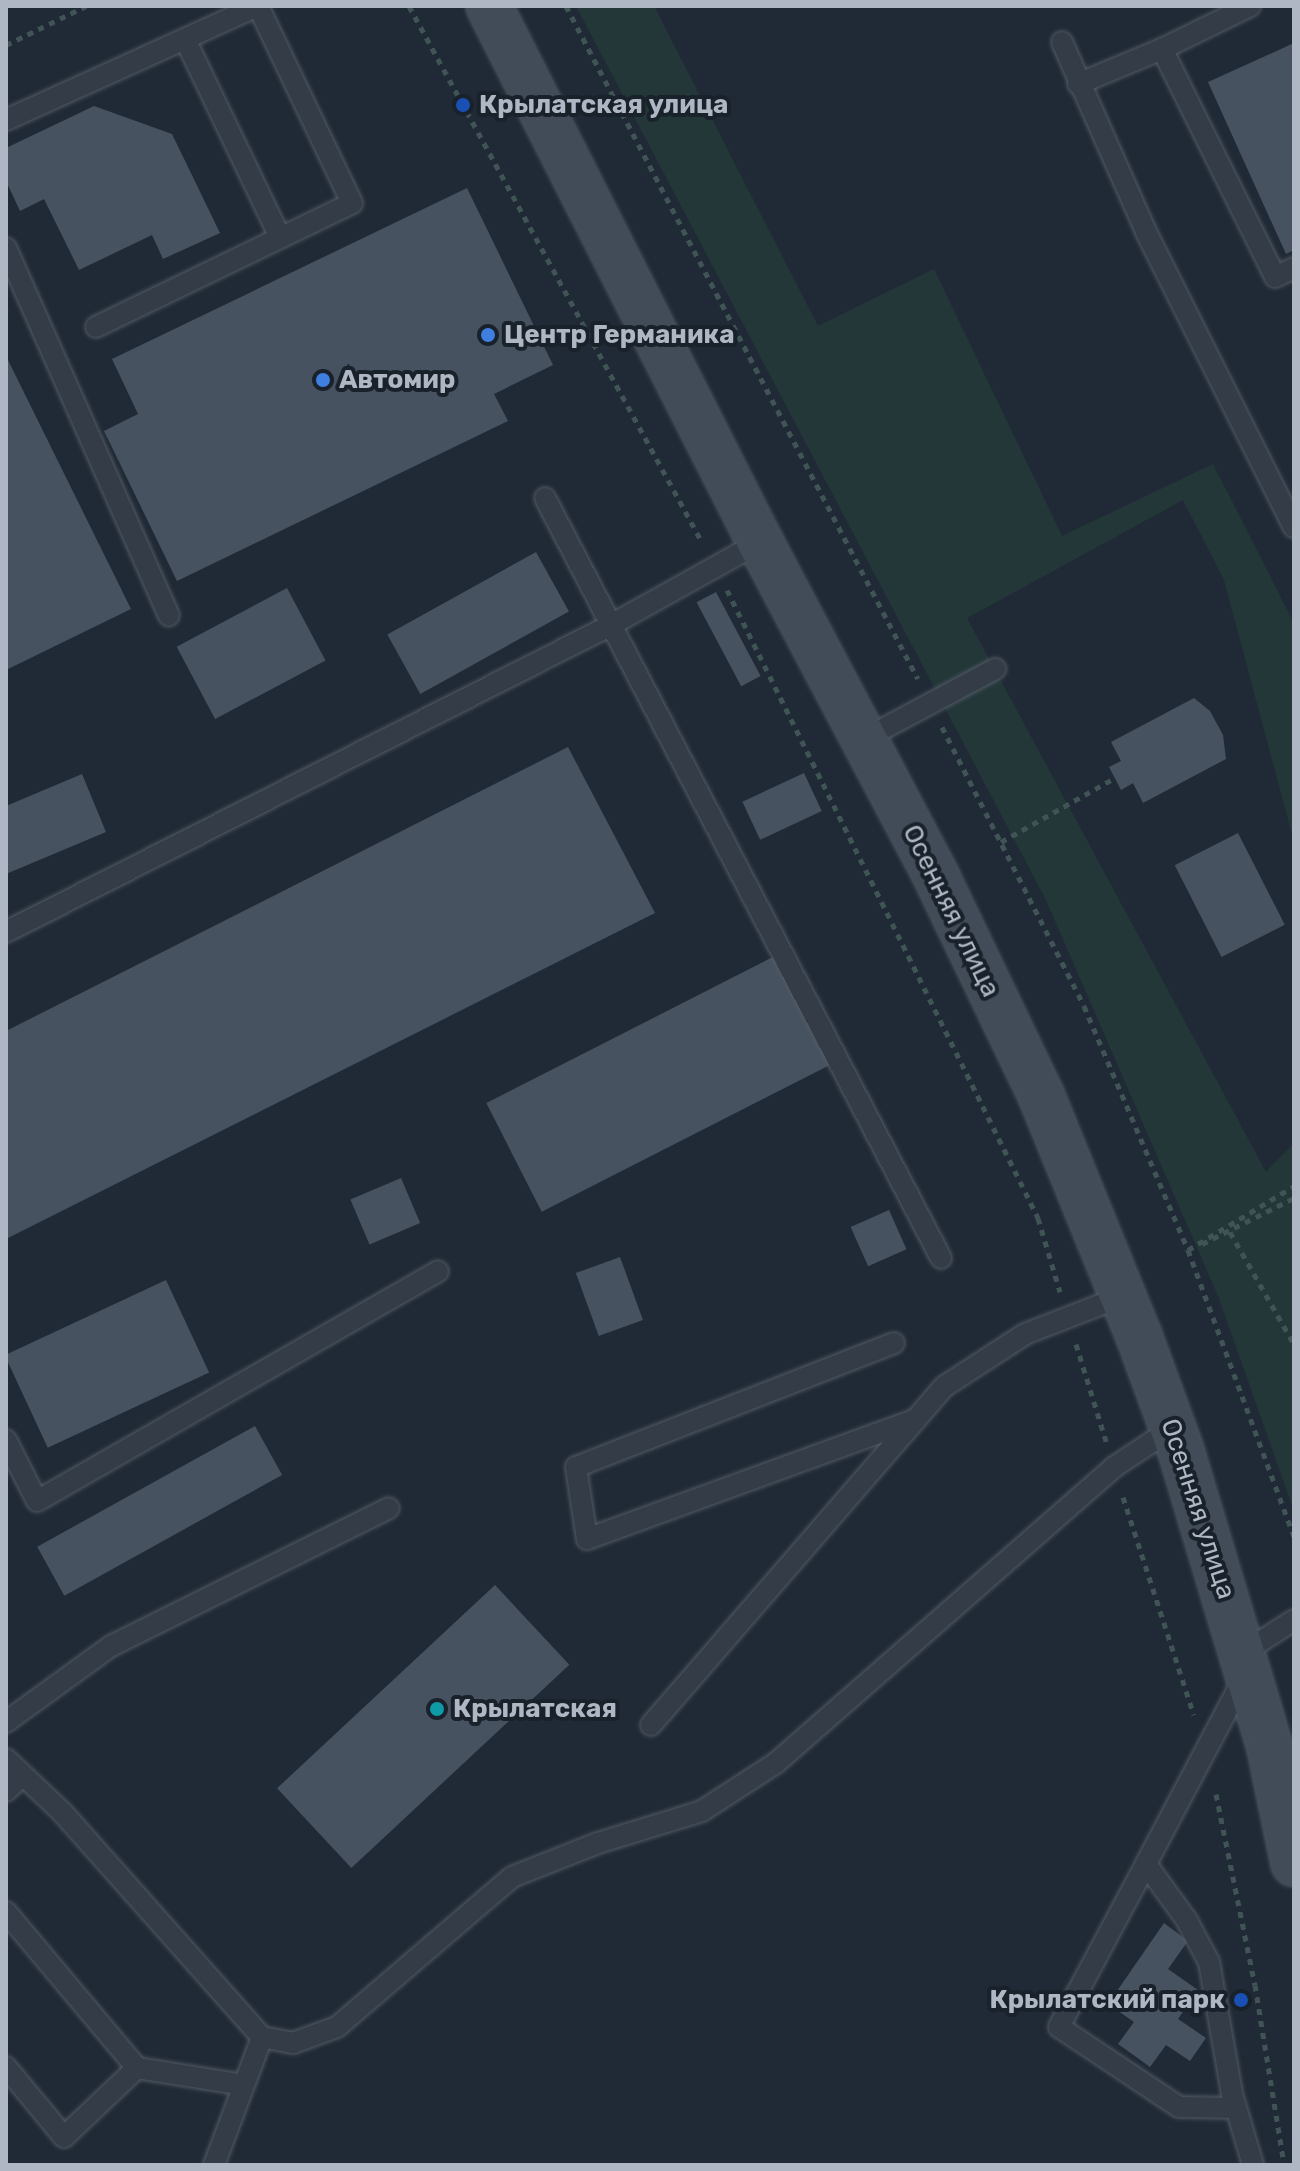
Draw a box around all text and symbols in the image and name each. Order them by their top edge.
place label: Крылатская улица [479,89,728,121]
marker: Крылатская улица [454,96,472,114]
place label: Центр Германика [504,319,735,351]
marker: Центр Германика [479,326,497,344]
place label: Автомир [339,364,455,396]
marker: Автомир [314,371,332,389]
street label: Осенняя улица [896,820,1006,1002]
street label: Осенняя улица [1154,1415,1242,1603]
place label: Крылатская [453,1693,617,1725]
marker: Крылатская [428,1700,446,1718]
place label: Крылатский парк [989,1984,1225,2016]
marker: Крылатский парк [1232,1991,1250,2009]

